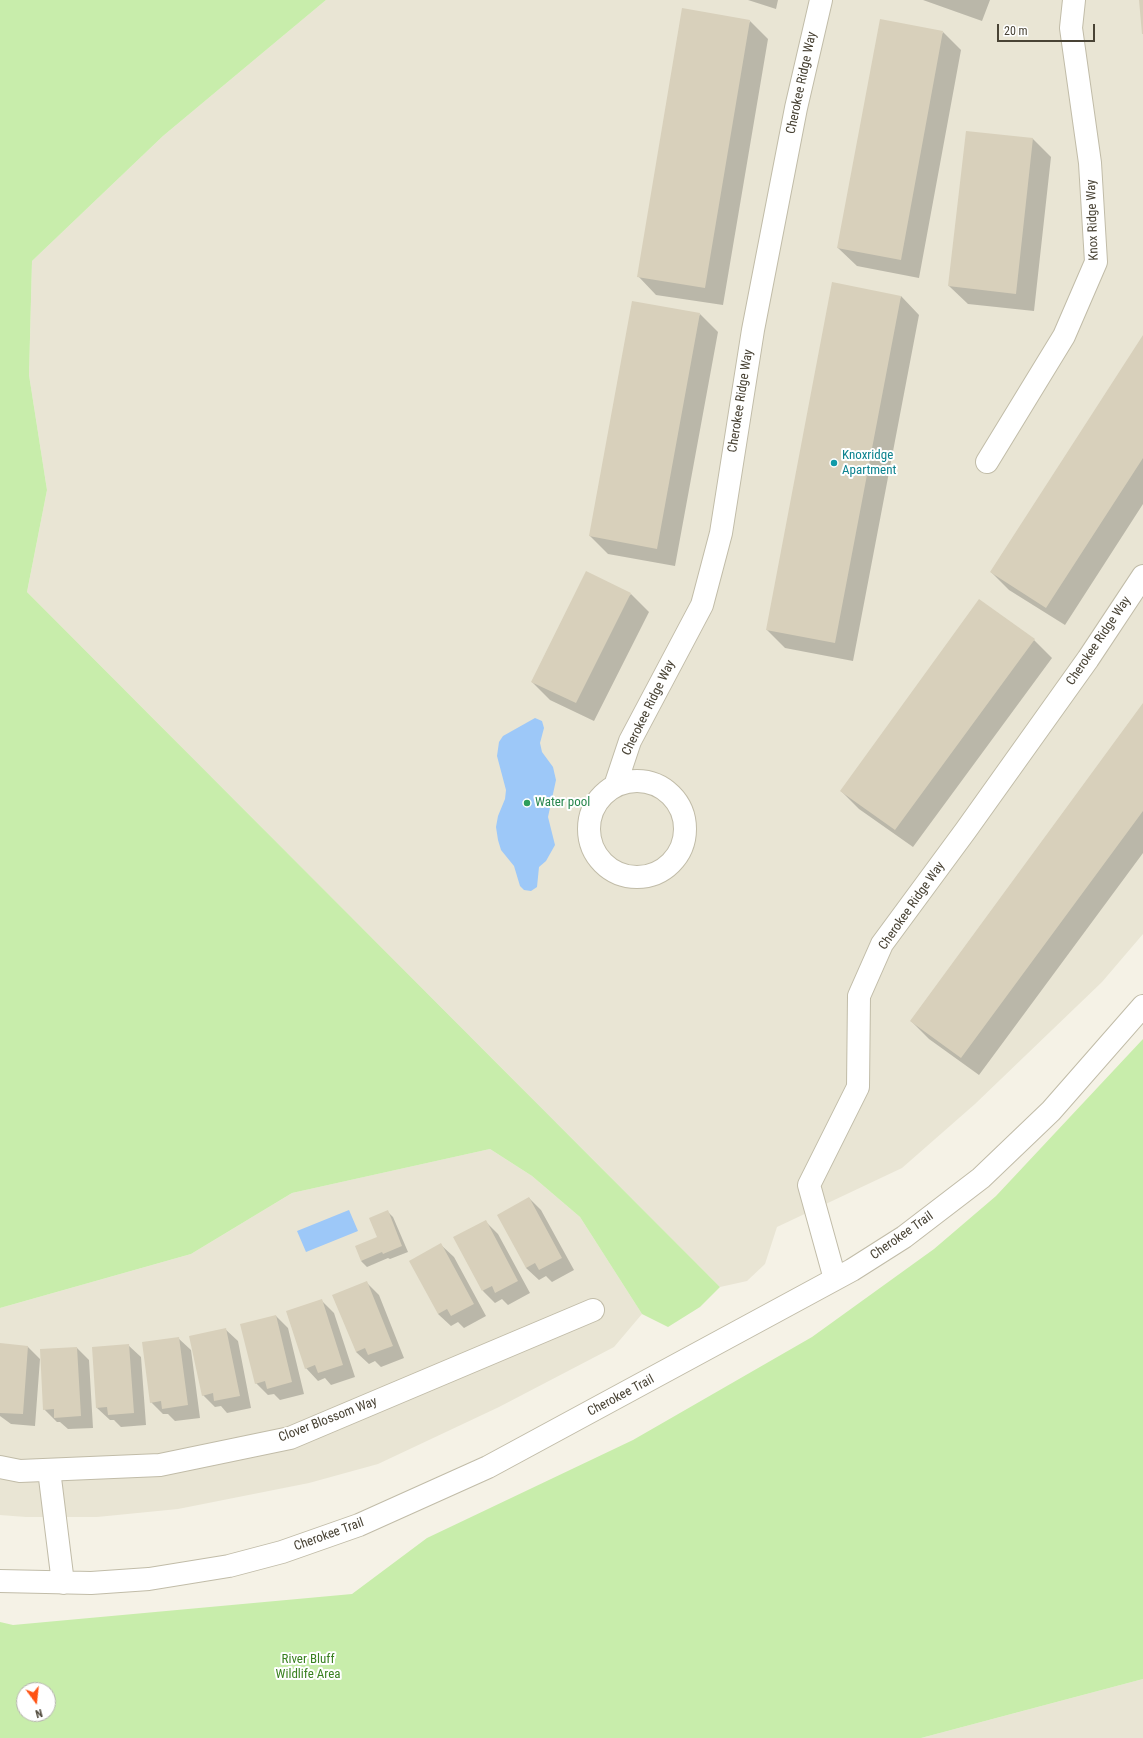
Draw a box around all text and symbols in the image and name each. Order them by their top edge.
scale bar [999,16,1097,42]
text: 20 m [1004,24,1028,38]
street label: Cherokee Ridge Way [784,30,820,136]
street label: Knox Ridge Way [1084,179,1102,261]
street label: Cherokee Ridge Way [725,348,757,454]
place label: Knoxridge Apartment [842,448,896,479]
marker: Knoxridge Apartment [829,458,839,468]
street label: Cherokee Ridge Way [1063,594,1135,688]
street label: Cherokee Ridge Way [619,658,679,758]
place label: Water pool [535,795,590,811]
marker: Water pool [522,798,532,808]
street label: Cherokee Ridge Way [876,859,948,953]
street label: Cherokee Trail [868,1209,936,1263]
street label: Cherokee Trail [585,1372,657,1420]
street label: Clover Blossom Way [277,1394,379,1446]
street label: Cherokee Trail [292,1515,366,1555]
park label: River Bluff Wildlife Area [276,1652,340,1683]
north arrow [16,1682,56,1722]
text: N [34,1706,44,1720]

